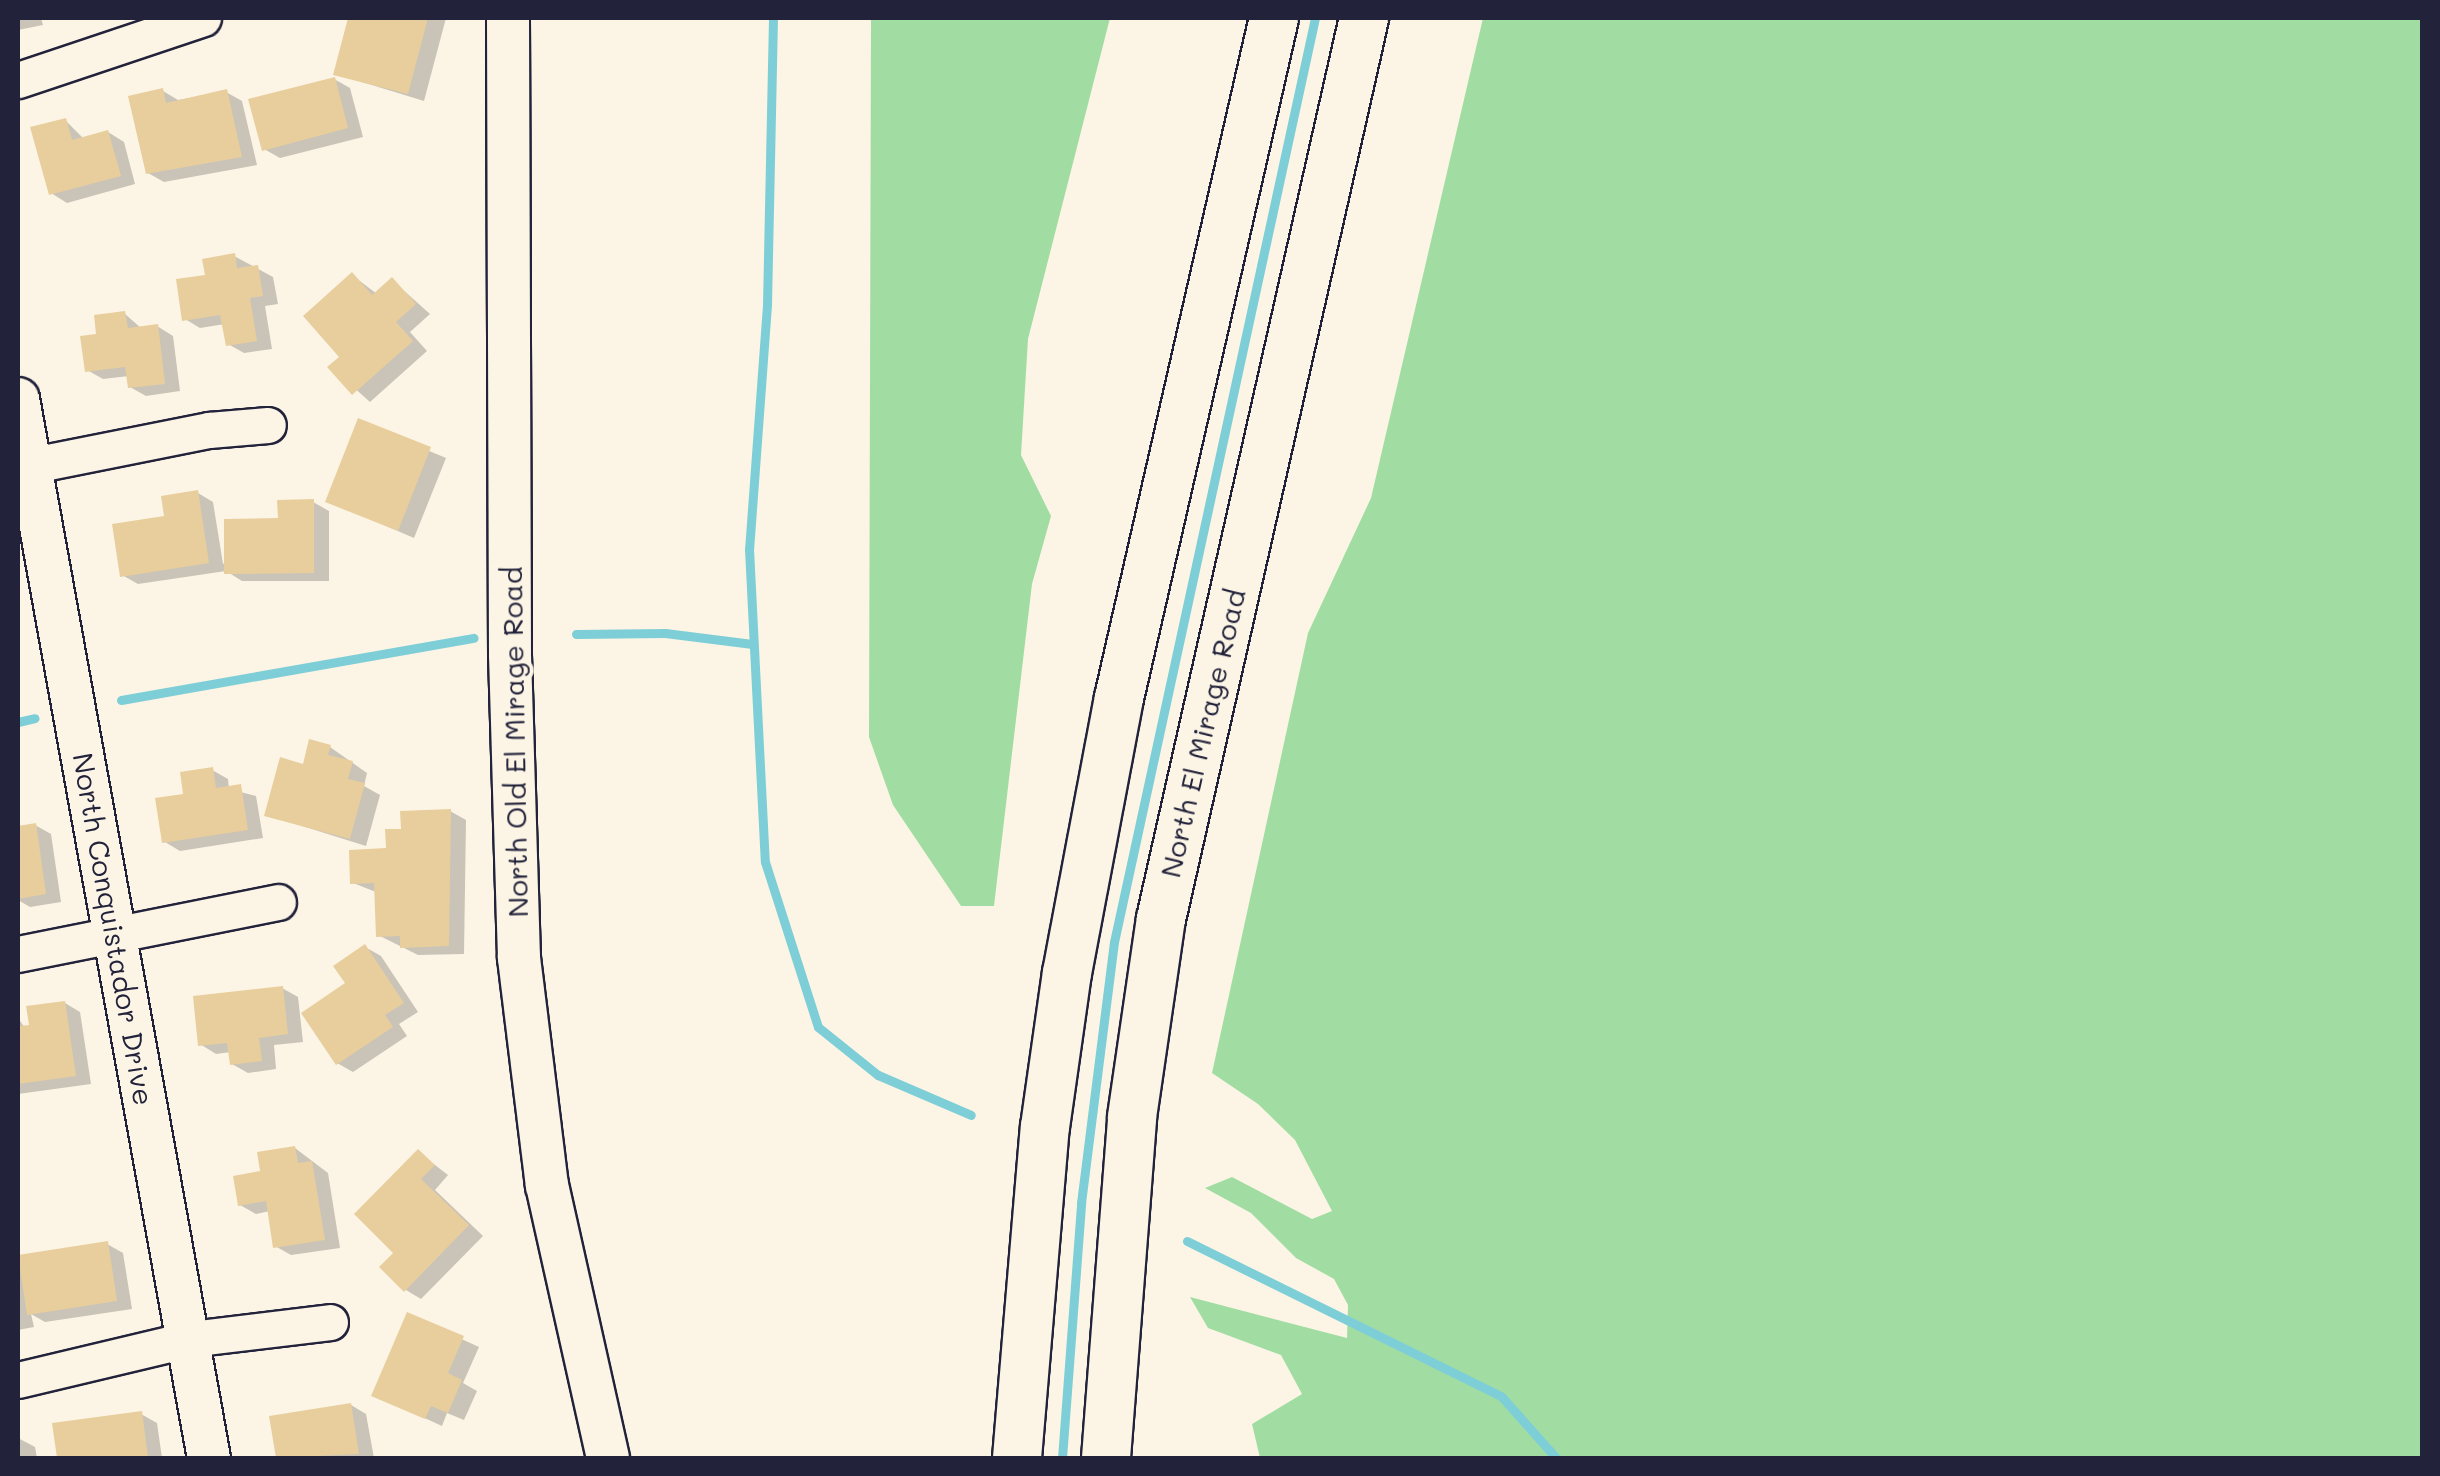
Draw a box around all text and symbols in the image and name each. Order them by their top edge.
street label: North Old El Mirage Road [494,566,534,918]
street label: North El Mirage Road [1152,585,1252,881]
street label: North Conquistador Drive [66,750,162,1108]

